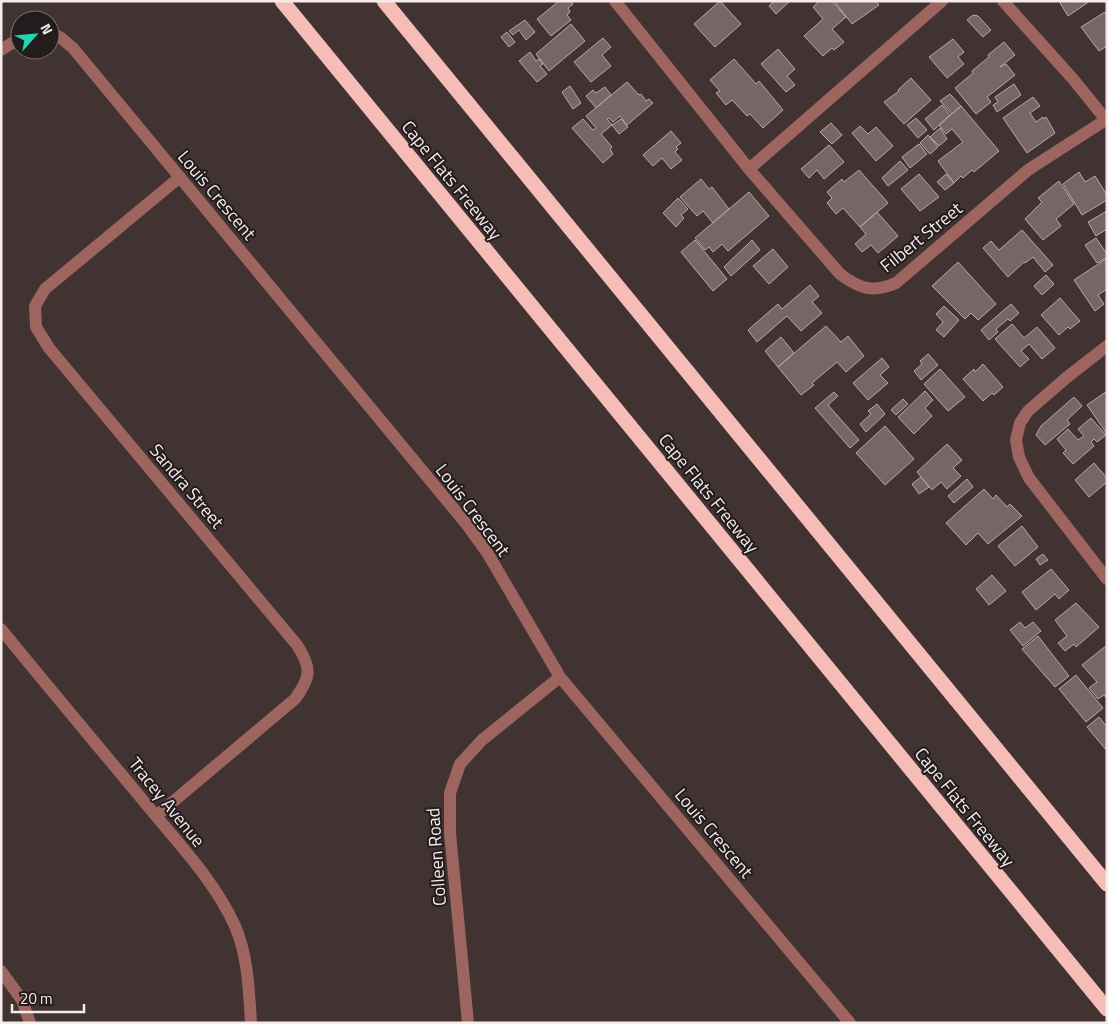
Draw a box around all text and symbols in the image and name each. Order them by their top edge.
north arrow [10,10,60,60]
text: N [35,20,59,38]
street label: Cape Flats Freeway [395,114,509,246]
street label: Louis Crescent [171,144,263,246]
street label: Filbert Street [874,195,969,279]
street label: Cape Flats Freeway [652,427,766,559]
street label: Sandra Street [143,438,231,535]
street label: Louis Crescent [429,458,517,563]
street label: Cape Flats Freeway [908,741,1022,873]
street label: Tracey Avenue [122,751,212,853]
street label: Louis Crescent [668,782,760,884]
street label: Colleen Road [419,807,453,907]
scale bar [12,982,85,1014]
text: 20 m [20,987,53,1010]

